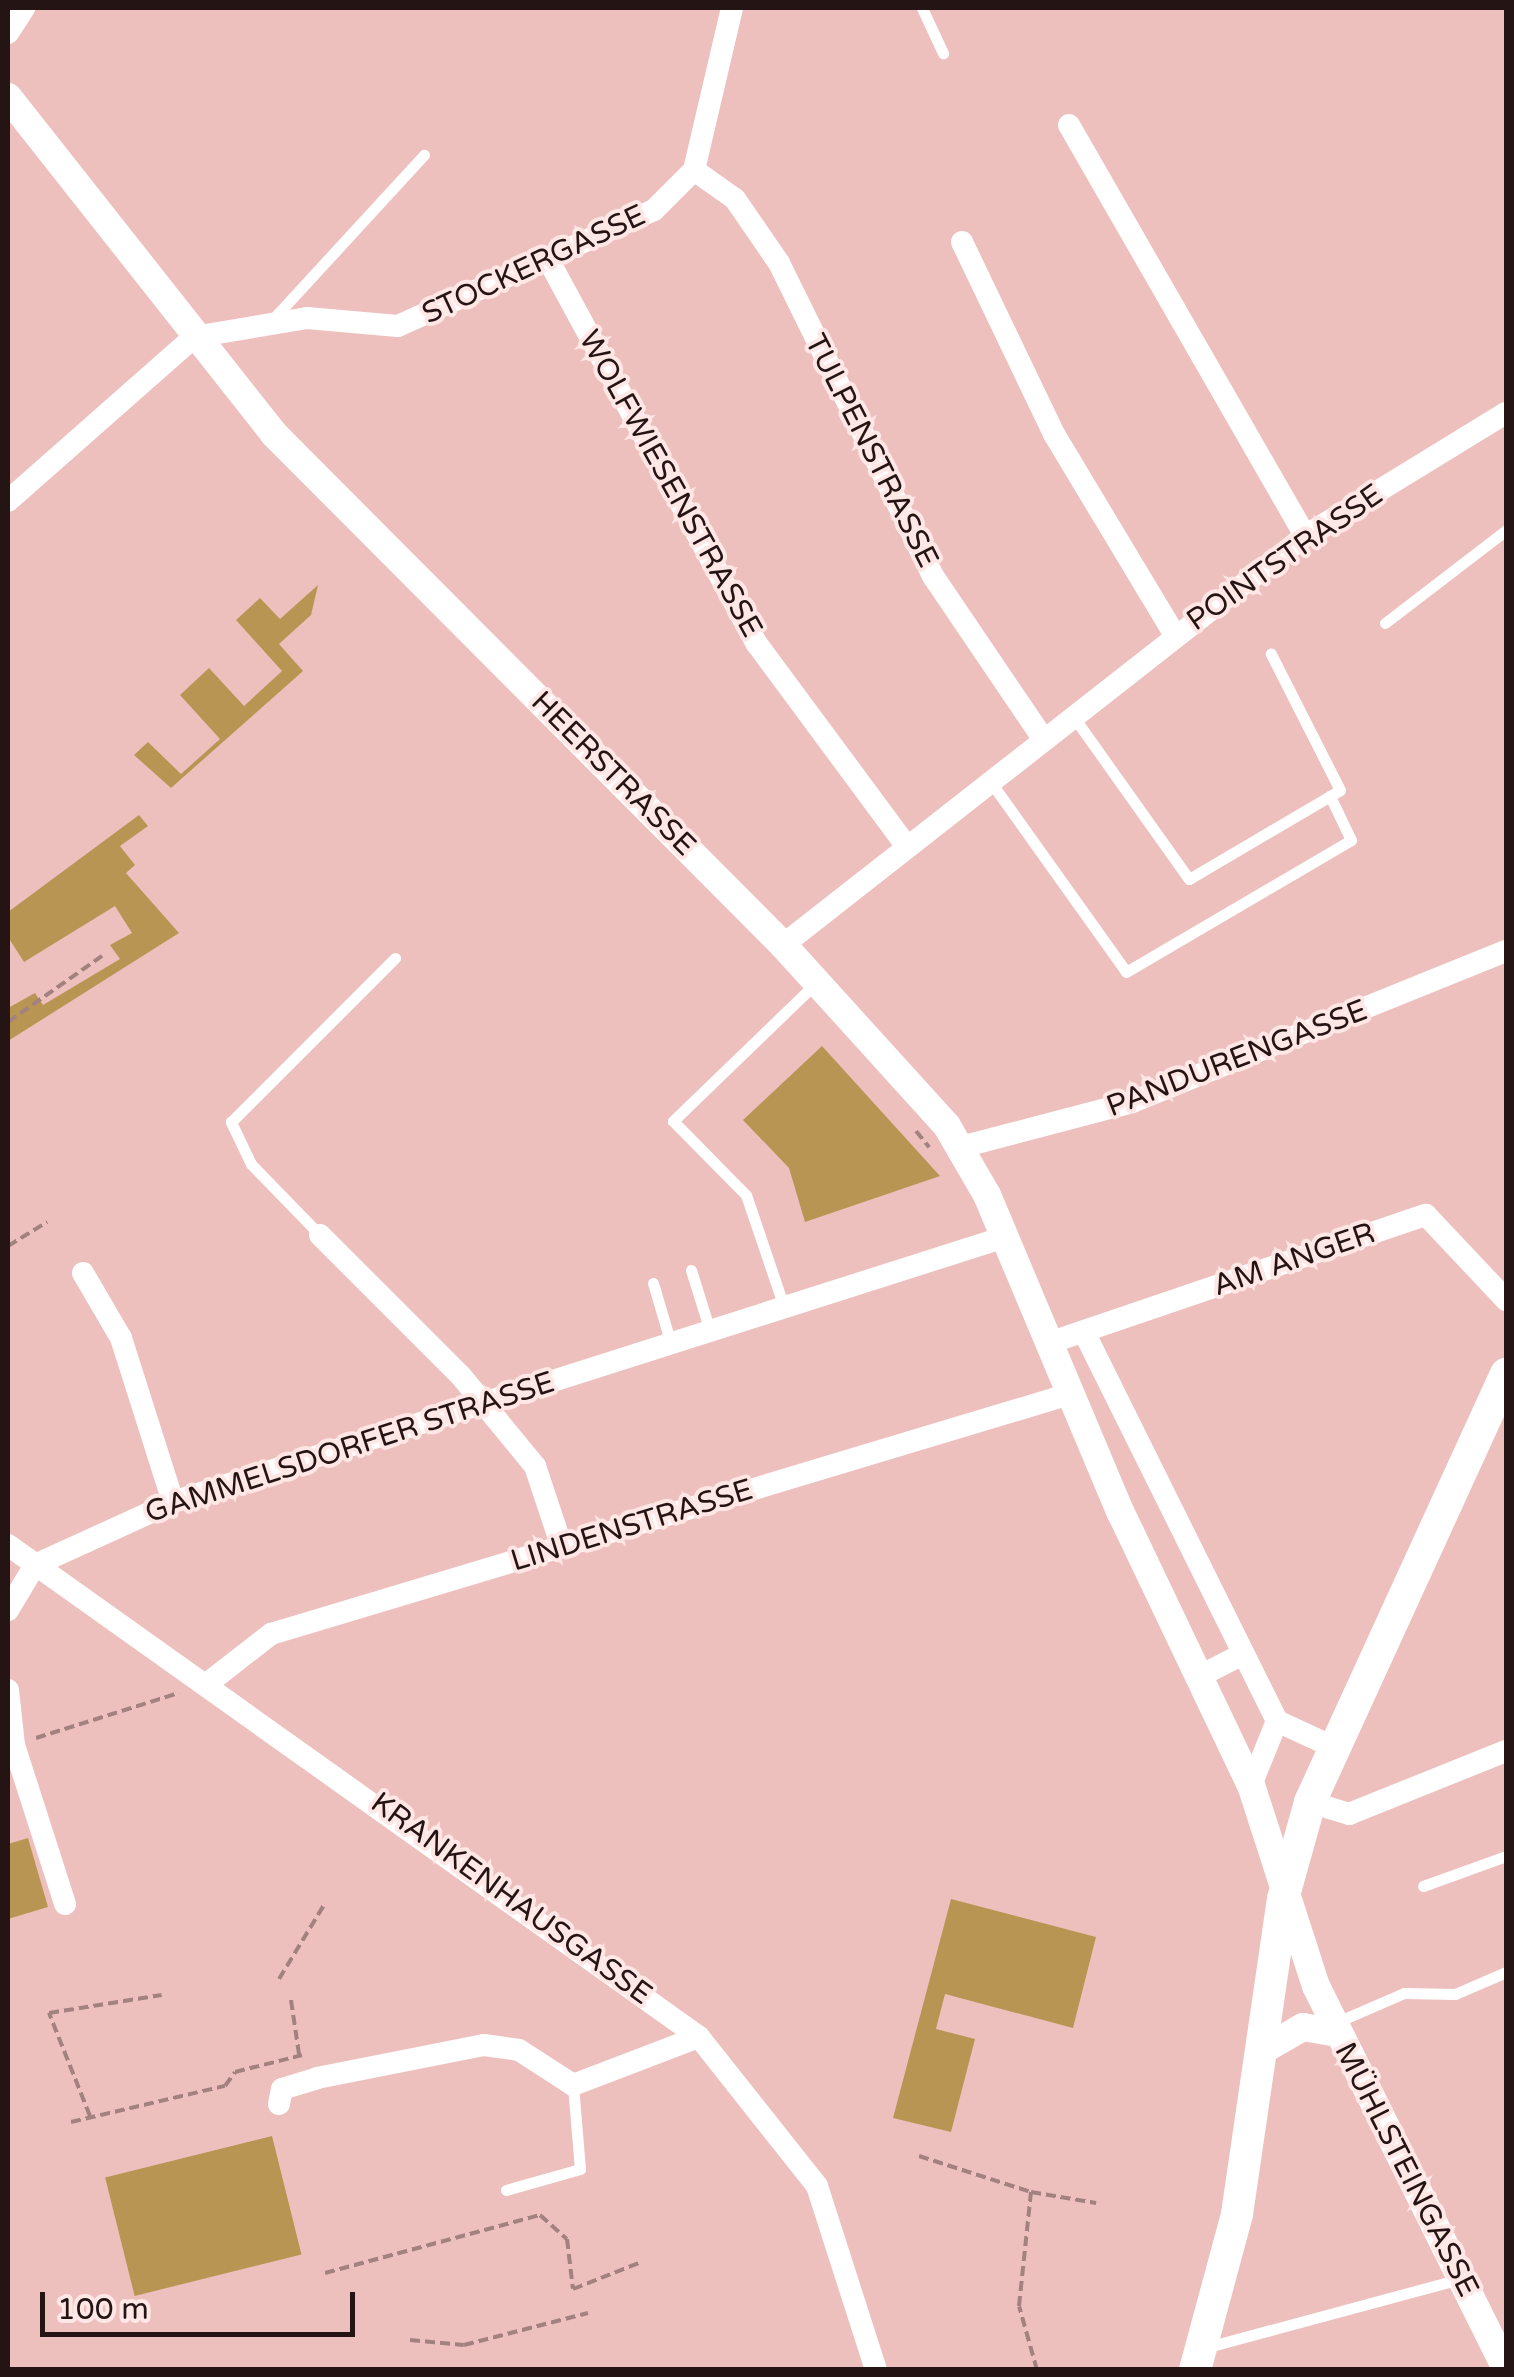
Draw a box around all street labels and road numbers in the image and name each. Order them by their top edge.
street label: STOCKERGASSE [417,198,651,332]
street label: WOLFWIESENSTRASSE [571,324,769,644]
street label: TULPENSTRASSE [797,328,945,574]
street label: POINTSTRASSE [1180,477,1390,639]
street label: HEERSTRASSE [523,684,703,864]
street label: PANDURENGASSE [1102,993,1372,1125]
street label: AM ANGER [1208,1215,1380,1305]
street label: GAMMELSDORFER STRASSE [141,1365,559,1531]
street label: LINDENSTRASSE [507,1472,757,1580]
street label: KRANKENHAUSGASSE [364,1785,658,2013]
street label: MÜHLSTEINGASSE [1326,2037,1486,2303]

